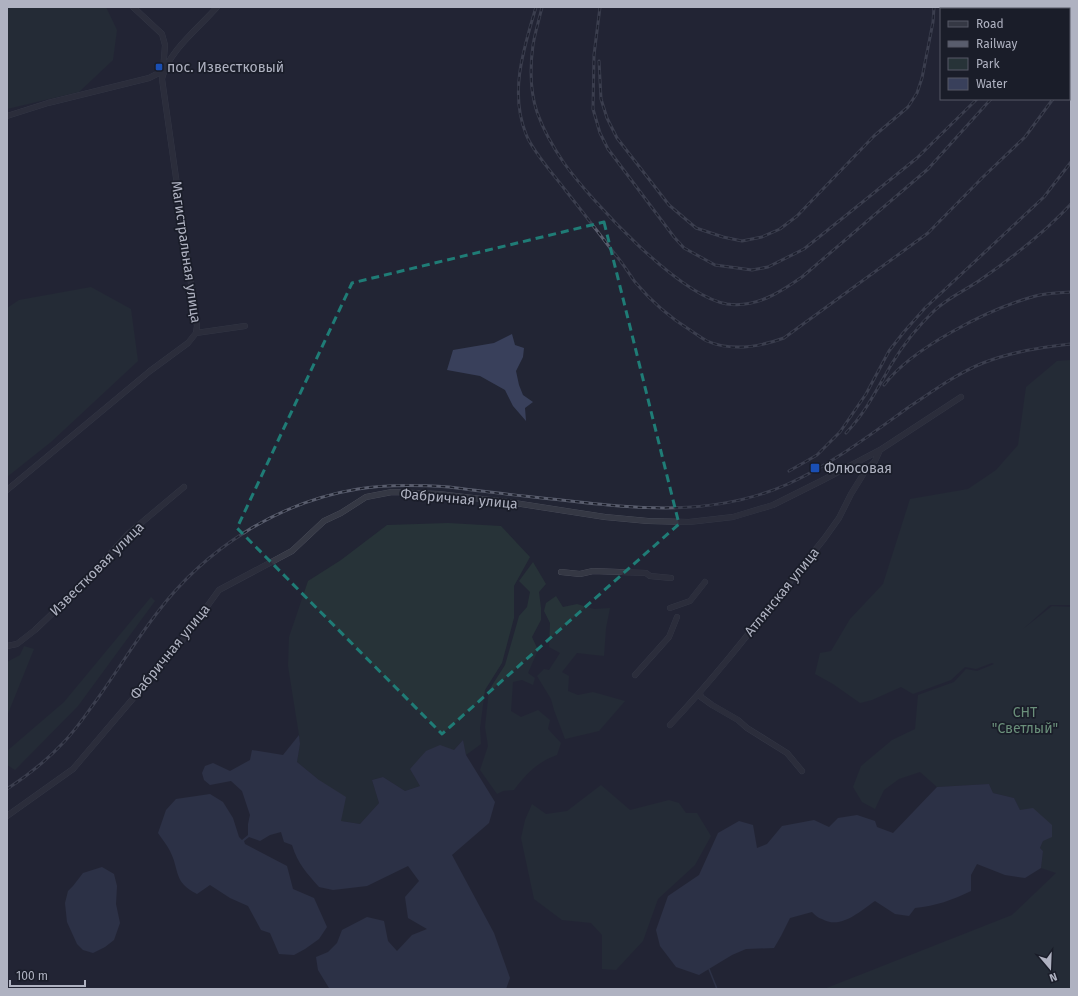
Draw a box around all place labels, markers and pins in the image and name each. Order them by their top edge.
place label: пос. Известковый [167,59,284,76]
marker: пос. Известковый [154,62,164,72]
place label: Флюсовая [824,460,892,477]
marker: Флюсовая [809,462,821,474]

